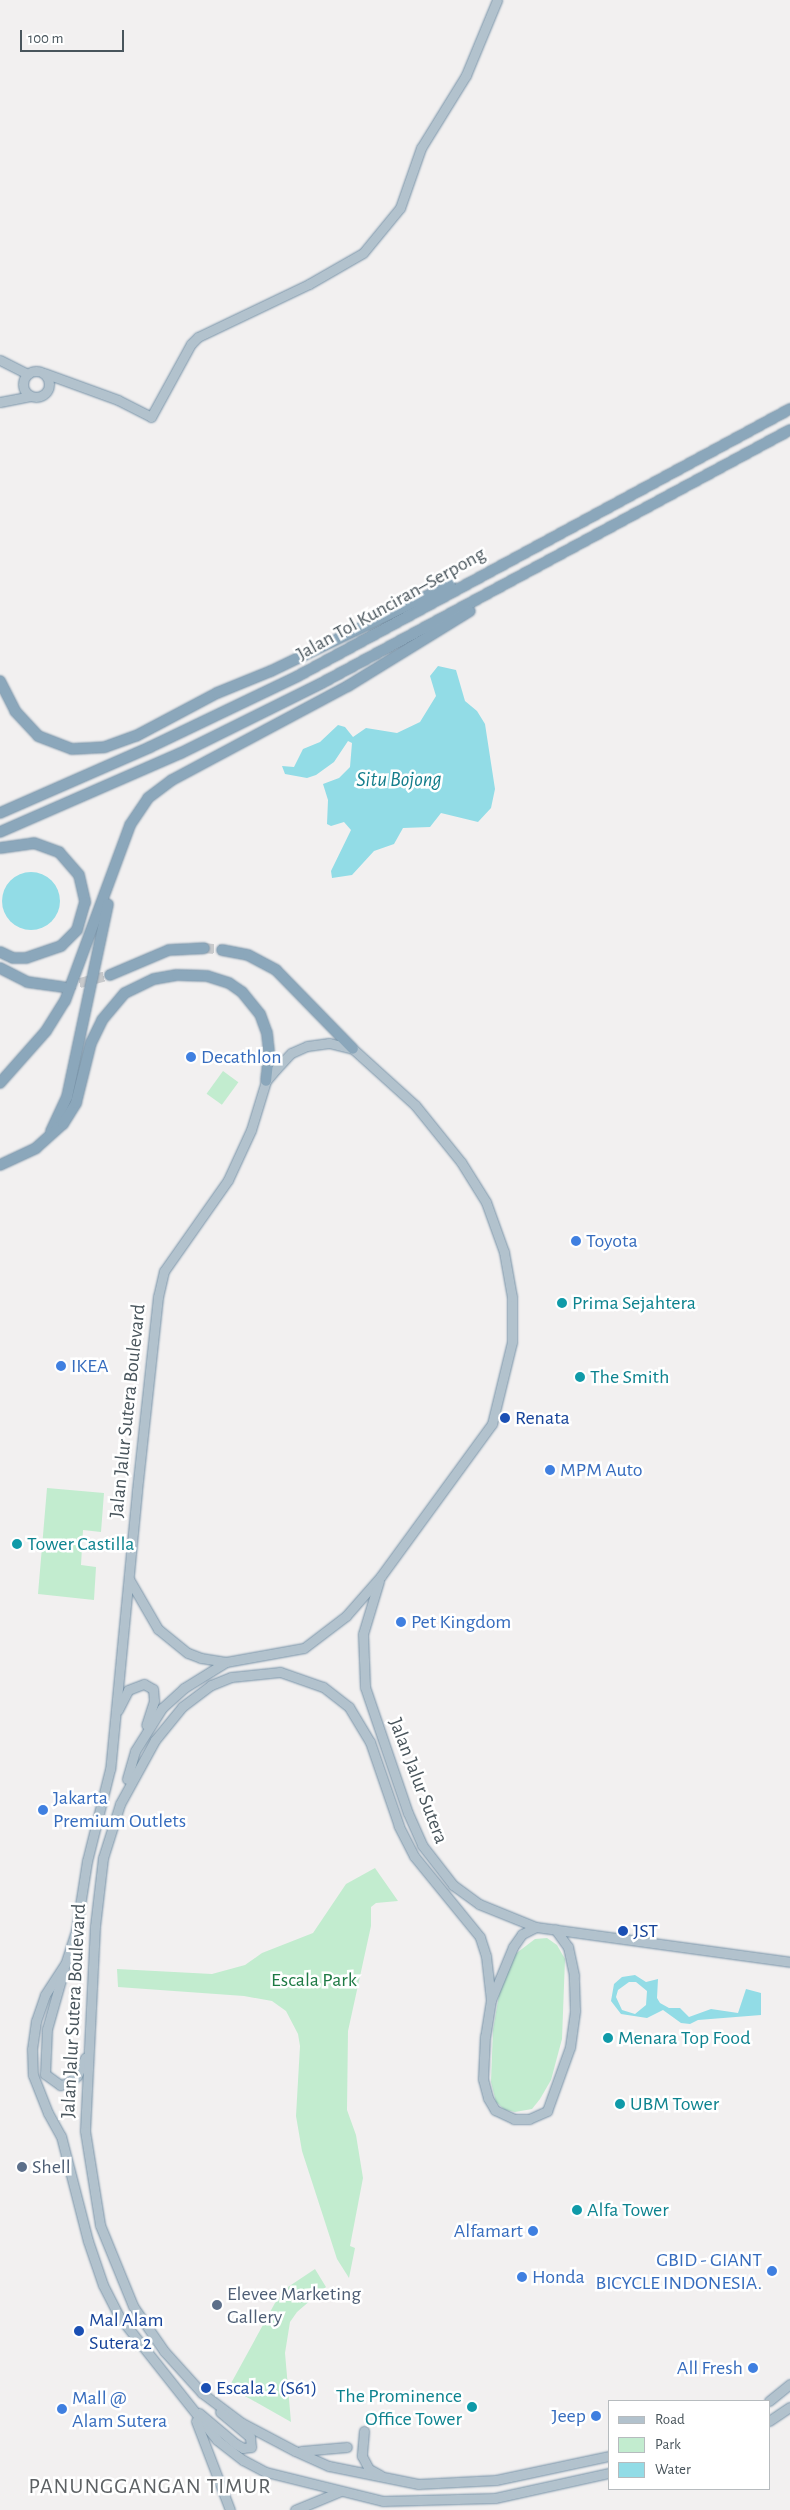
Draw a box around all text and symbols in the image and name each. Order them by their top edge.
scale bar [22,20,126,52]
text: 100 m [28,31,63,46]
street label: Jalan Tol Kunciran–Serpong [292,542,490,666]
water label: Situ Bojong [356,767,442,793]
place label: Decathlon [201,1045,282,1069]
marker: Decathlon [185,1051,197,1063]
place label: Toyota [586,1229,638,1253]
marker: Toyota [570,1235,582,1247]
place label: Prima Sejahtera [572,1291,696,1315]
marker: Prima Sejahtera [556,1297,568,1309]
street label: Jalan Jalur Sutera Boulevard [105,1303,151,1519]
place label: IKEA [71,1354,108,1378]
marker: IKEA [55,1360,67,1372]
place label: The Smith [590,1365,669,1389]
marker: The Smith [574,1371,586,1383]
place label: Renata [515,1406,570,1430]
marker: Renata [499,1412,511,1424]
place label: MPM Auto [560,1458,643,1482]
marker: MPM Auto [544,1464,556,1476]
place label: Tower Castilla [27,1532,135,1556]
marker: Tower Castilla [11,1538,23,1550]
place label: Pet Kingdom [411,1610,511,1634]
marker: Pet Kingdom [395,1616,407,1628]
street label: Jalan Jalur Sutera [383,1715,453,1847]
place label: Jakarta Premium Outlets [53,1786,186,1833]
marker: Jakarta Premium Outlets [37,1804,49,1816]
street label: Jalan Jalur Sutera Boulevard [56,1903,92,2119]
place label: JST [633,1919,658,1943]
marker: JST [617,1925,629,1937]
park label: Escala Park [271,1968,357,1992]
place label: Menara Top Food [618,2026,750,2050]
marker: Menara Top Food [602,2032,614,2044]
place label: UBM Tower [630,2092,719,2116]
marker: UBM Tower [614,2098,626,2110]
place label: Shell [32,2155,71,2179]
marker: Shell [16,2161,28,2173]
place label: Alfa Tower [587,2198,669,2222]
marker: Alfa Tower [571,2204,583,2216]
place label: Alfamart [454,2219,523,2243]
marker: Alfamart [527,2225,539,2237]
place label: GBID - GIANT BICYCLE INDONESIA. [595,2248,762,2295]
place label: Honda [532,2265,585,2289]
marker: GBID - GIANT BICYCLE INDONESIA. [766,2265,778,2277]
marker: Honda [516,2271,528,2283]
place label: Elevee Marketing Gallery [227,2282,361,2329]
marker: Elevee Marketing Gallery [211,2299,223,2311]
place label: Mal Alam Sutera 2 [89,2308,164,2355]
marker: Mal Alam Sutera 2 [73,2325,85,2337]
place label: All Fresh [677,2356,743,2380]
marker: All Fresh [747,2362,759,2374]
place label: Escala 2 (S61) [216,2376,317,2400]
marker: Escala 2 (S61) [200,2382,212,2394]
place label: The Prominence Office Tower [336,2384,462,2431]
place label: Mall @ Alam Sutera [72,2386,167,2433]
legend [608,2400,770,2490]
marker: The Prominence Office Tower [466,2401,478,2413]
marker: Mall @ Alam Sutera [56,2403,68,2415]
place label: Jeep [552,2404,586,2428]
marker: Jeep [590,2410,602,2422]
text: Road [655,2412,685,2427]
text: Park [655,2437,681,2452]
text: Water [655,2462,691,2477]
district label: PANUNGGANGAN TIMUR [26,2474,274,2500]

